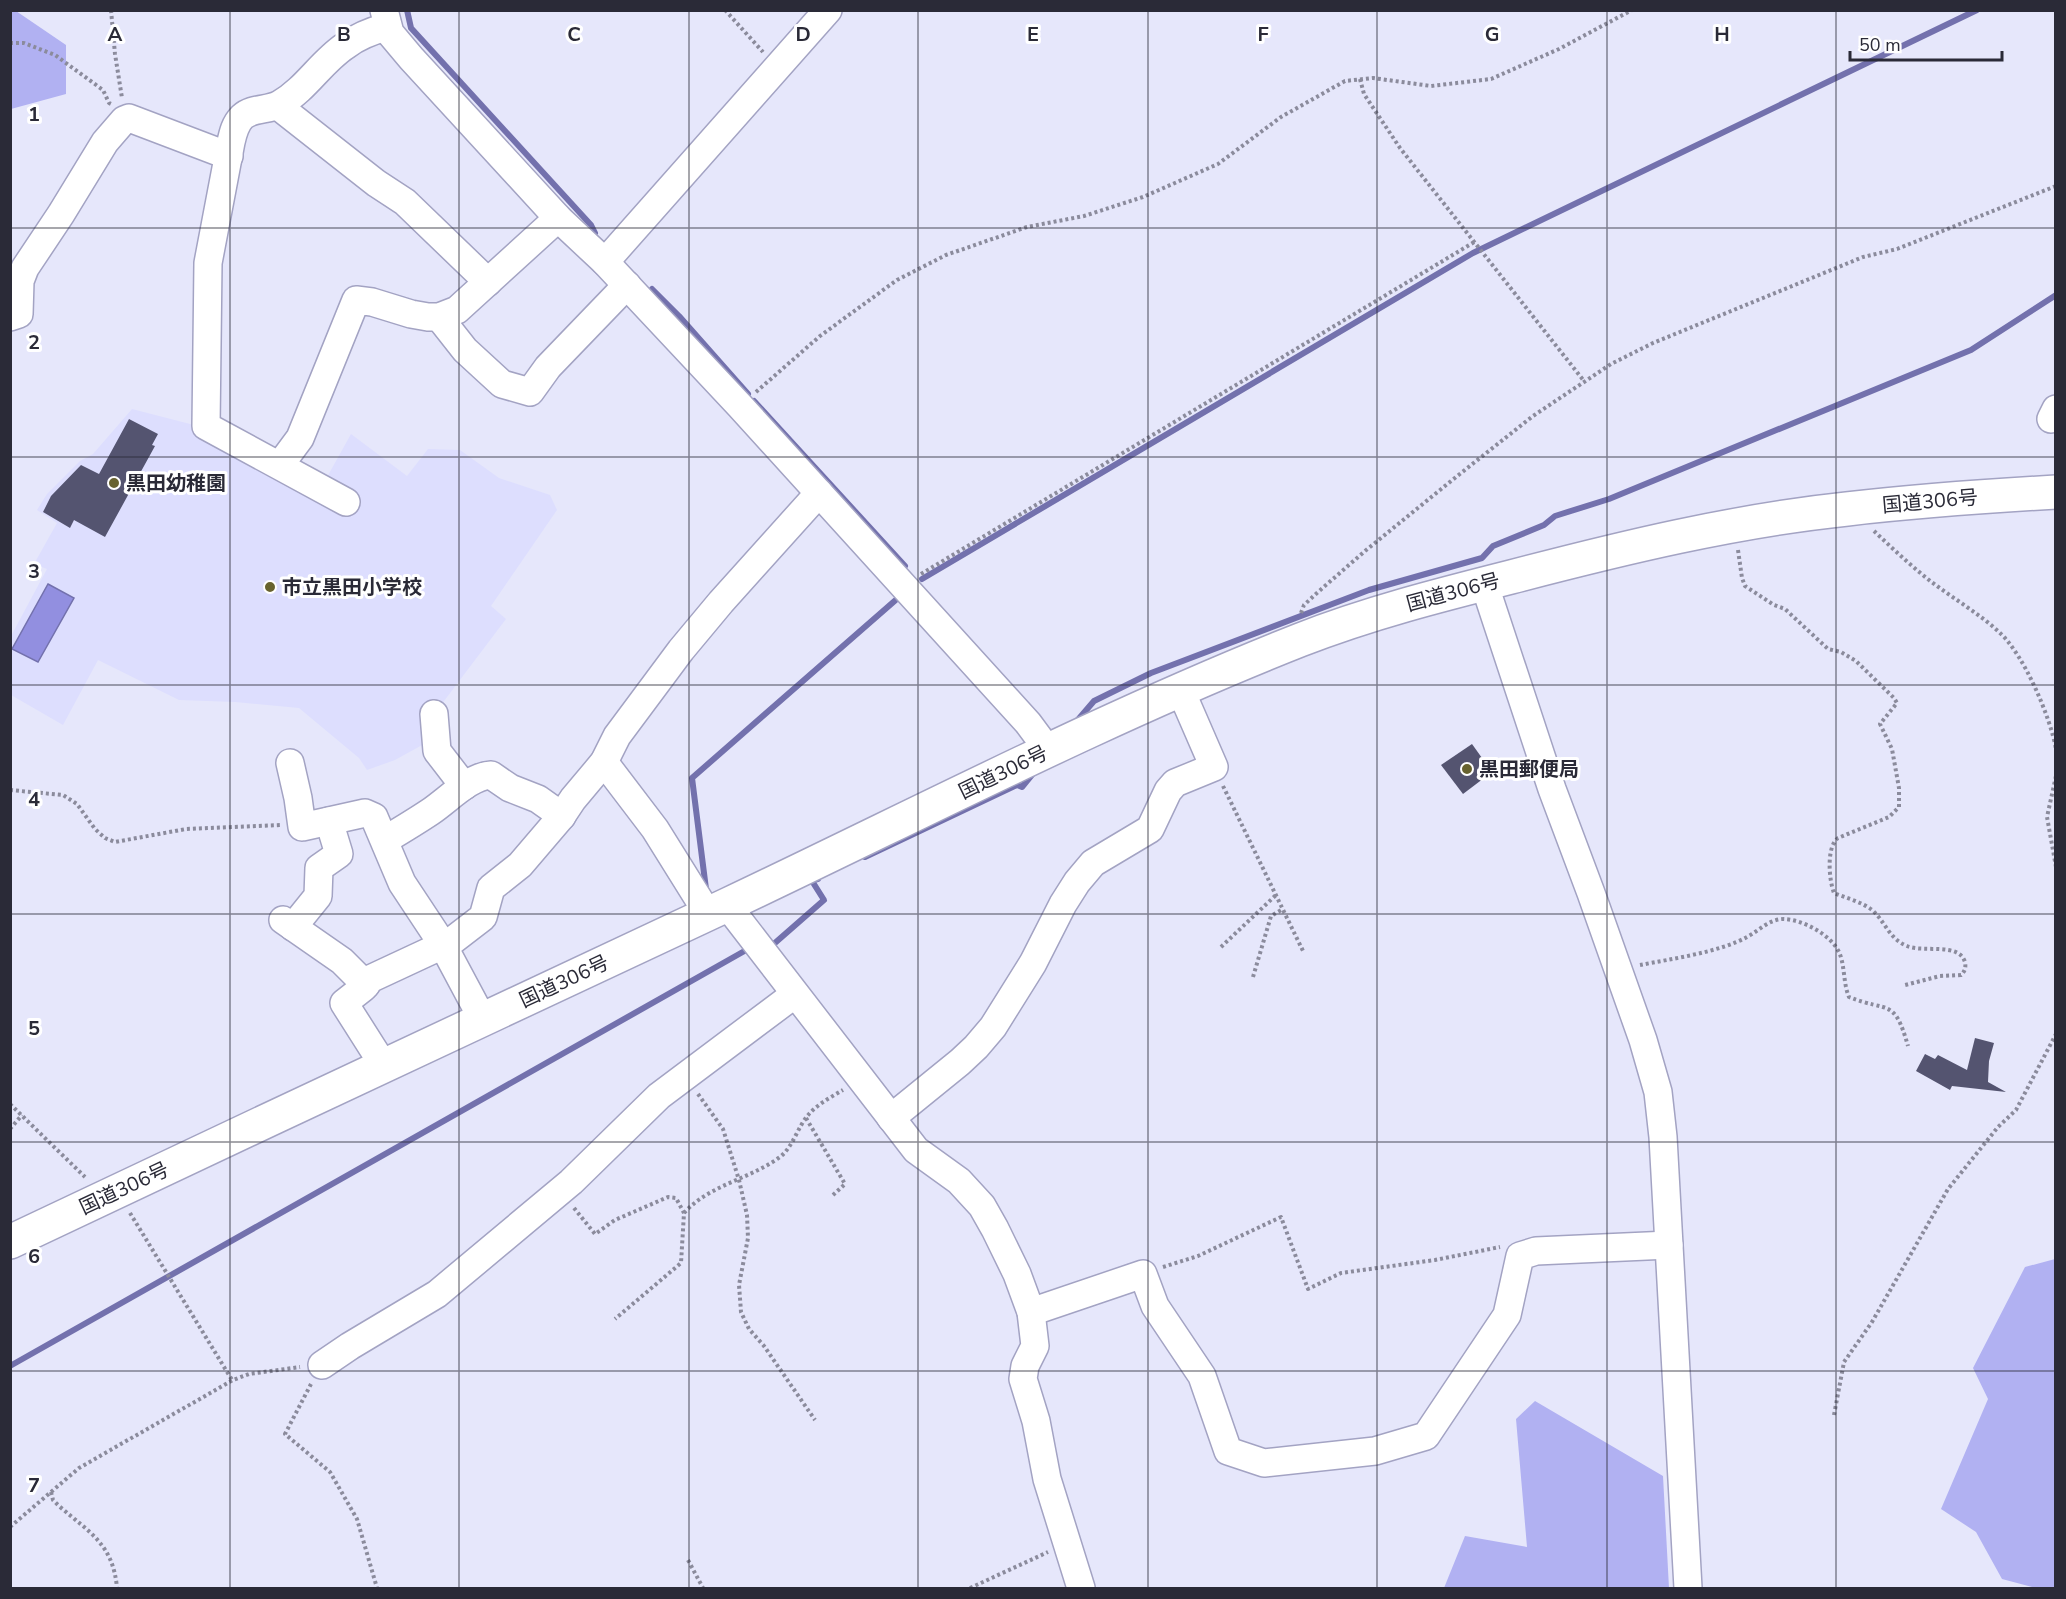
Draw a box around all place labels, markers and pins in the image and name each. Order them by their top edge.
place label: 黒田幼稚園 [126,470,226,497]
marker: 黒田幼稚園 [107,476,121,490]
place label: 市立黒田小学校 [282,574,422,601]
marker: 市立黒田小学校 [263,580,277,594]
place label: 黒田郵便局 [1479,756,1579,783]
marker: 黒田郵便局 [1460,762,1474,776]

